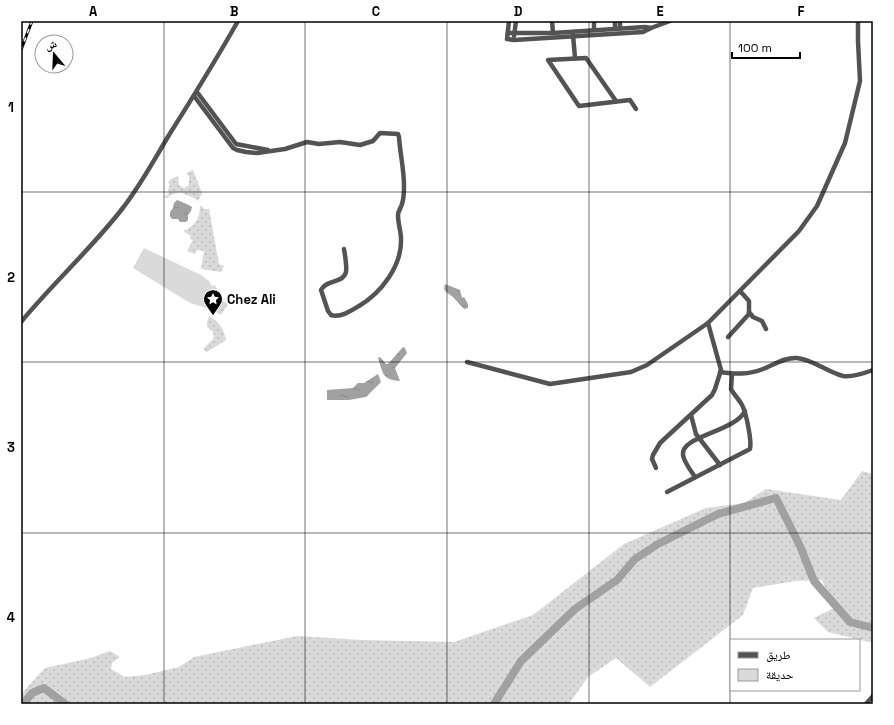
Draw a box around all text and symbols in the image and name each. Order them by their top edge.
text: A [89,3,98,20]
text: B [230,3,239,20]
text: C [372,3,380,20]
text: D [514,3,523,20]
text: E [656,3,664,20]
text: F [798,3,805,20]
north arrow [34,34,74,74]
scale bar [732,34,800,60]
text: ش [43,36,59,54]
text: 100 m [738,40,772,56]
text: 1 [8,99,14,116]
text: 2 [7,269,15,286]
place icon: Chez Ali [202,288,224,316]
place label: Chez Ali [227,291,276,308]
text: 3 [7,439,15,456]
text: 4 [7,609,15,626]
legend [730,639,860,691]
text: طريق [766,647,791,663]
text: حديقة [766,667,794,683]

